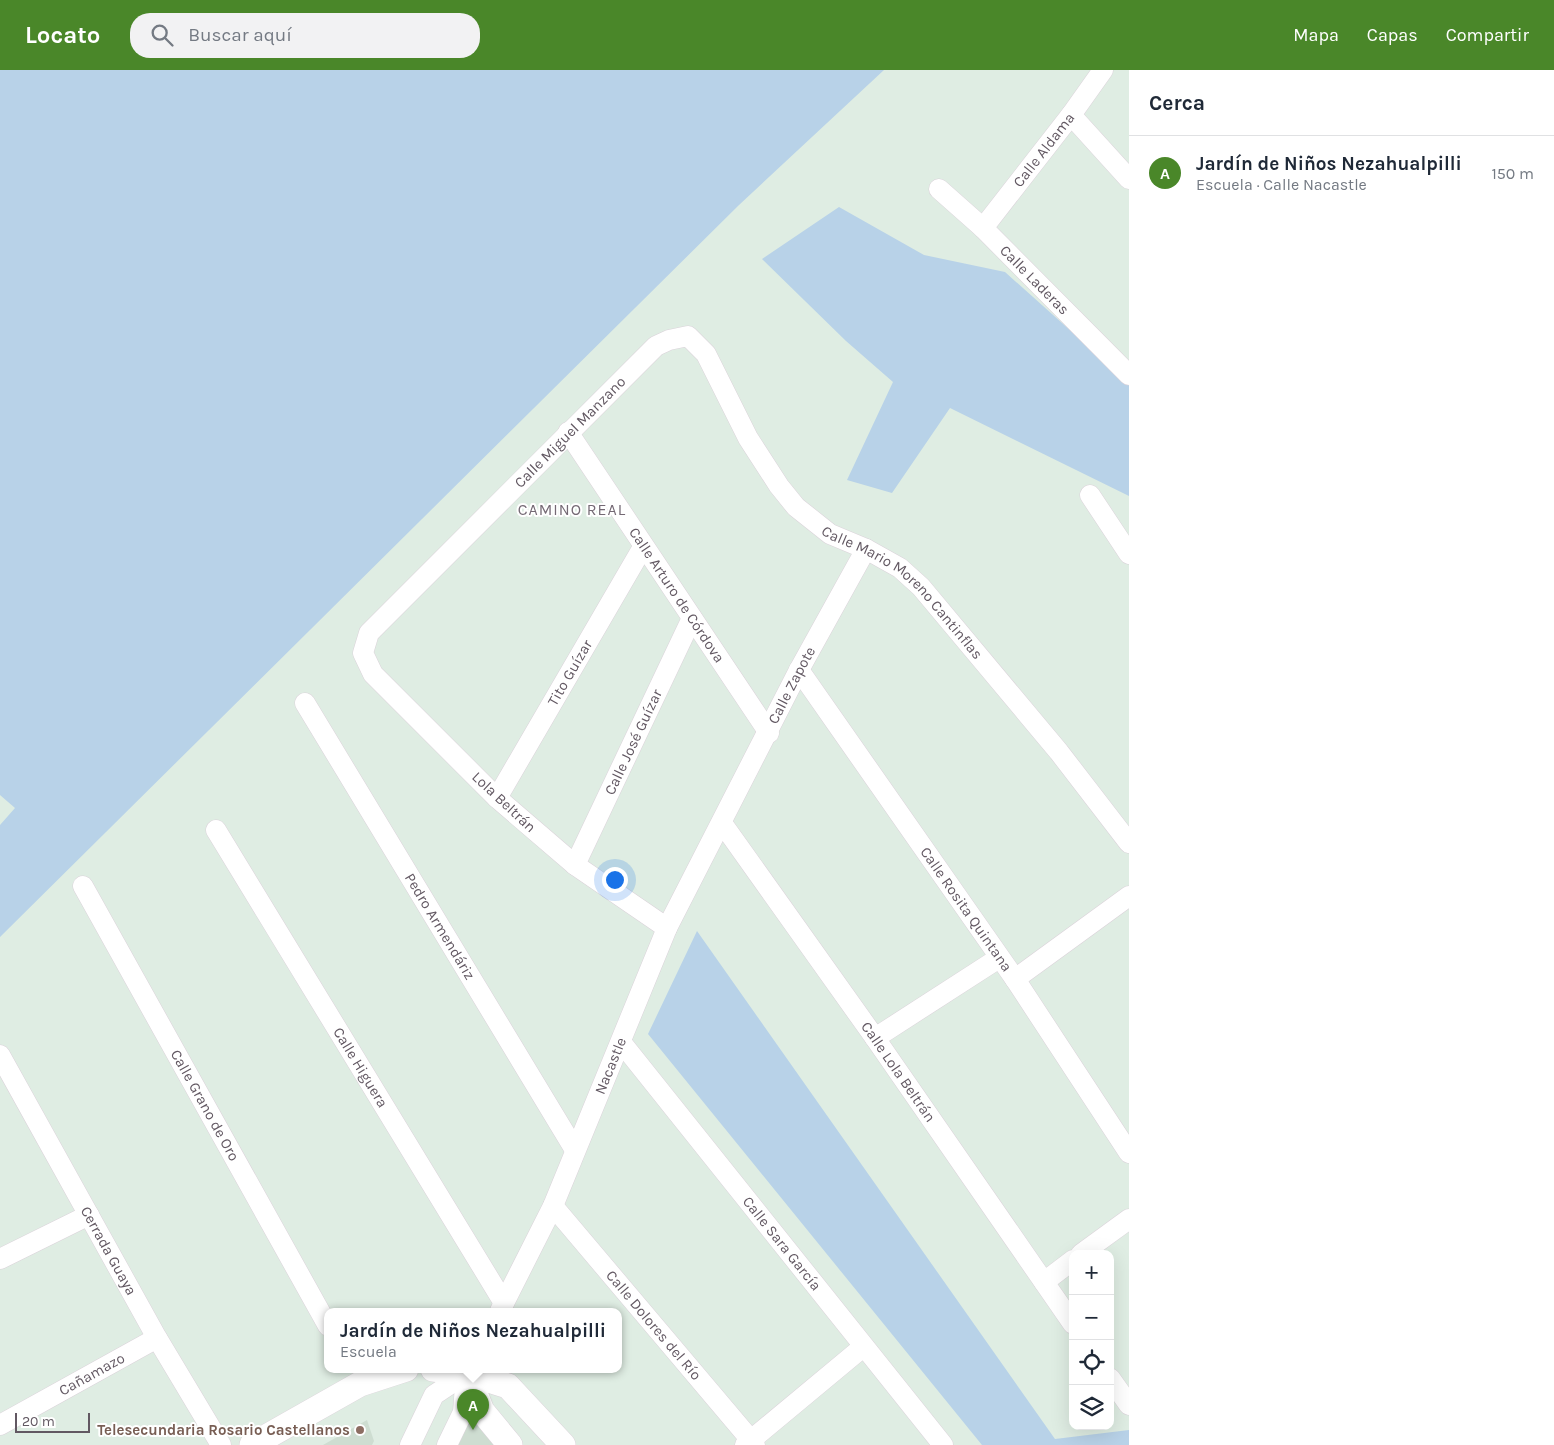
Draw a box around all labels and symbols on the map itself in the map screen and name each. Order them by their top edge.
street label: Calle Aldama [1009,109,1078,191]
street label: Calle Laderas [996,241,1073,318]
street label: Calle Miguel Manzano [511,373,629,491]
district label: CAMINO REAL [518,500,626,519]
street label: Calle Mario Moreno Cantinflas [818,522,986,663]
street label: Calle Arturo de Córdova [625,524,728,666]
street label: Tito Guízar [544,636,596,709]
street label: Calle Zapote [764,643,819,727]
street label: Calle José Guízar [601,686,666,798]
street label: Lola Beltrán [468,768,540,836]
street label: Calle Rosita Quintana [917,844,1016,975]
your location [602,867,628,893]
street label: Pedro Armendáriz [401,870,479,983]
street label: Calle Lola Beltrán [857,1018,939,1125]
street label: Calle Higuera [329,1024,392,1111]
street label: Nacastle [591,1035,630,1097]
street label: Calle Grano de Oro [167,1046,243,1164]
street label: Calle Sara García [739,1193,825,1294]
street label: Cerrada Guaya [77,1203,141,1299]
street label: Calle Dolores del Río [602,1266,705,1384]
street label: Cañamazo [56,1349,128,1400]
pin: A [457,1389,489,1430]
scale bar [15,1410,90,1433]
place label: Telesecundaria Rosario Castellanos [97,1421,350,1439]
marker: Telesecundaria Rosario Castellanos [354,1424,366,1436]

